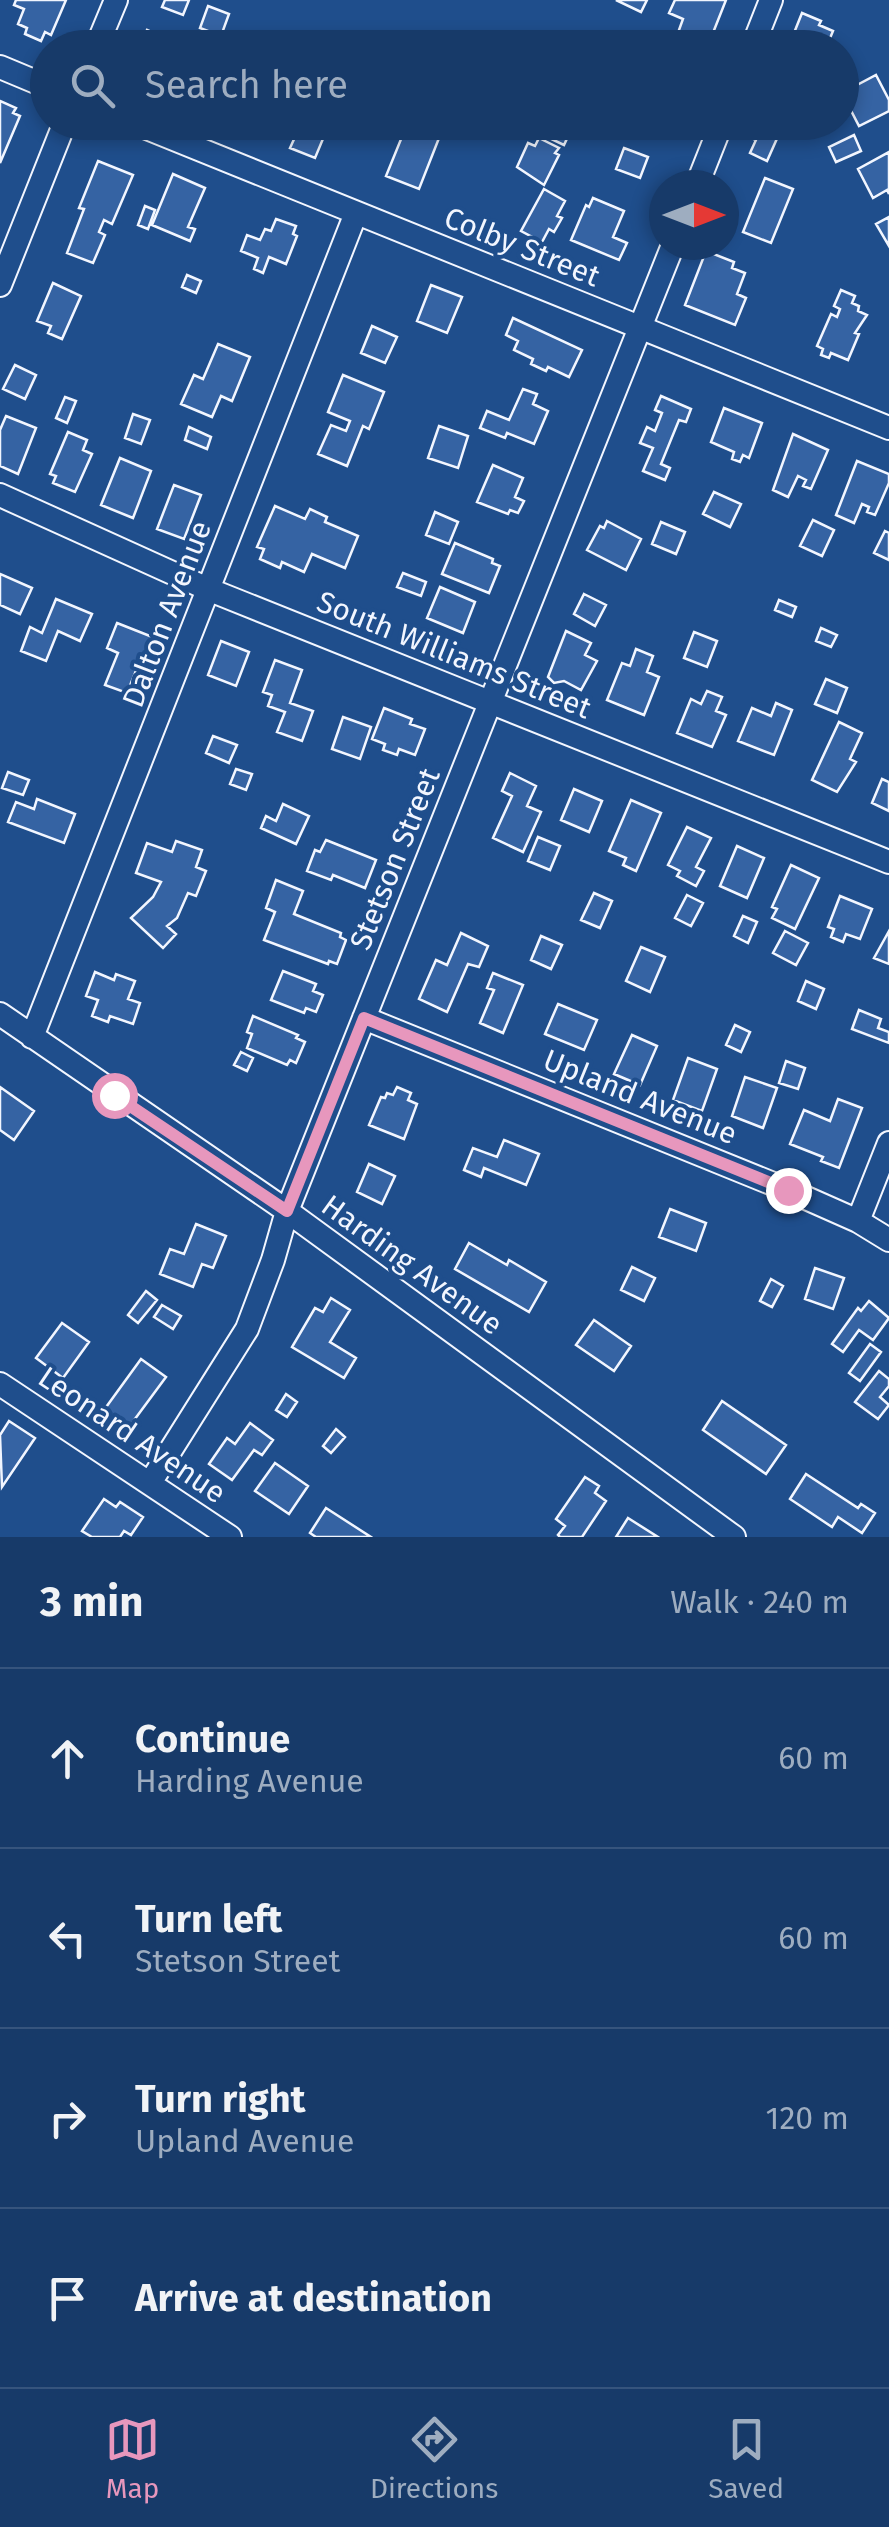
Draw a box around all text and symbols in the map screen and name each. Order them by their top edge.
search box [30,30,859,140]
icon: search [65,58,120,113]
text: Search here [145,62,348,108]
north arrow [649,170,739,260]
street label: Colby Street [439,200,605,295]
street label: Dalton Avenue [115,516,219,712]
street label: South Williams Street [312,584,596,727]
street label: Stetson Street [342,763,448,955]
street label: Upland Avenue [538,1042,742,1152]
route start [92,1073,138,1119]
route end [766,1168,812,1214]
street label: Harding Avenue [315,1187,509,1343]
street label: Leonard Avenue [32,1359,232,1511]
text: 3 min [40,1577,143,1627]
text: Walk · 240 m [670,1583,849,1621]
text: Continue [135,1716,290,1762]
icon: ahead [40,1731,95,1786]
text: 60 m [778,1739,849,1777]
text: Harding Avenue [135,1762,364,1800]
text: Turn left [135,1896,282,1942]
icon: left [40,1911,95,1966]
text: 60 m [778,1919,849,1957]
text: Stetson Street [135,1942,340,1980]
text: Turn right [135,2076,305,2122]
icon: right [40,2091,95,2146]
text: 120 m [766,2099,849,2137]
text: Upland Avenue [135,2122,354,2160]
icon: arrive [40,2271,95,2326]
text: Arrive at destination [135,2275,492,2321]
tab: Map [105,2412,160,2505]
tab: Directions [370,2412,498,2505]
tab: Saved [708,2412,784,2505]

